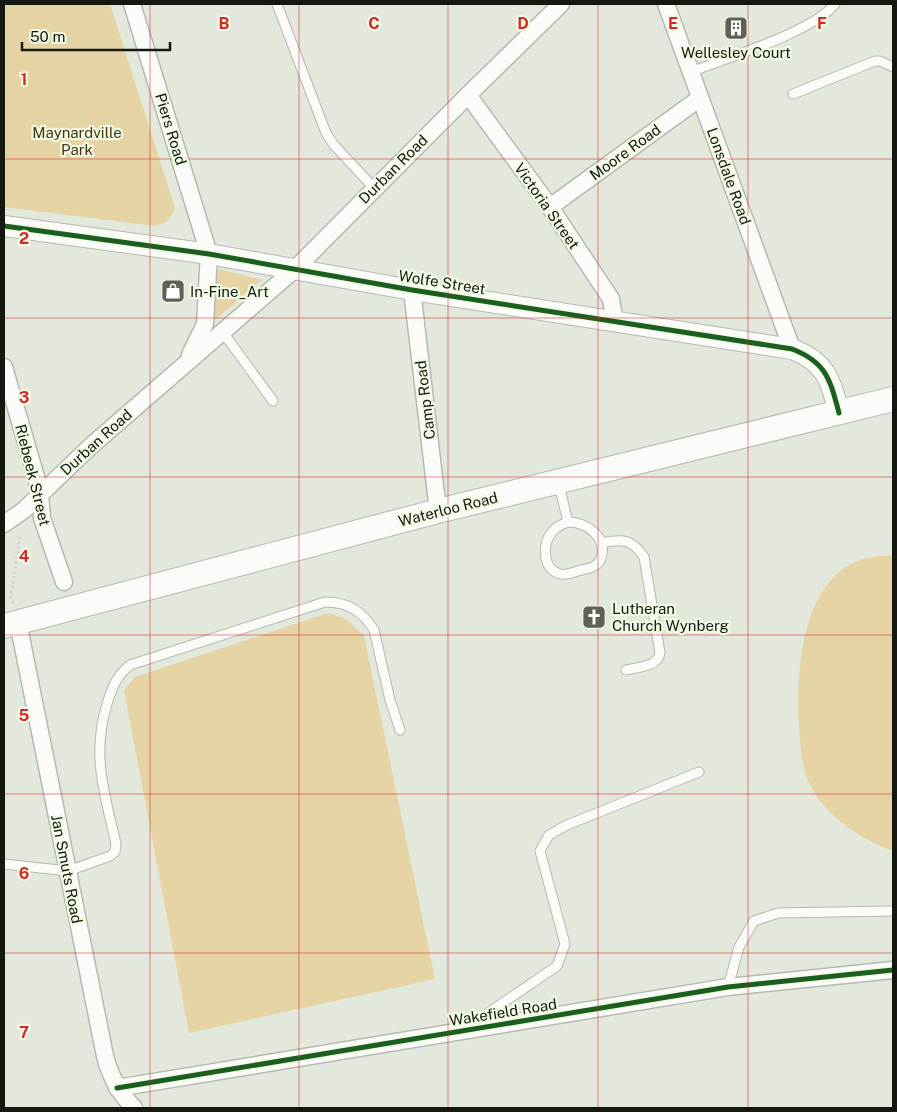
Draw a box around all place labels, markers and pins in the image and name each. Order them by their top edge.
building icon: Wellesley Court [723,15,749,41]
place label: Wellesley Court [681,44,791,61]
shop icon: In-Fine_Art [160,278,186,304]
place label: In-Fine_Art [190,283,269,300]
place label: Lutheran Church Wynberg [612,600,729,634]
church icon: Lutheran Church Wynberg [581,604,607,630]

